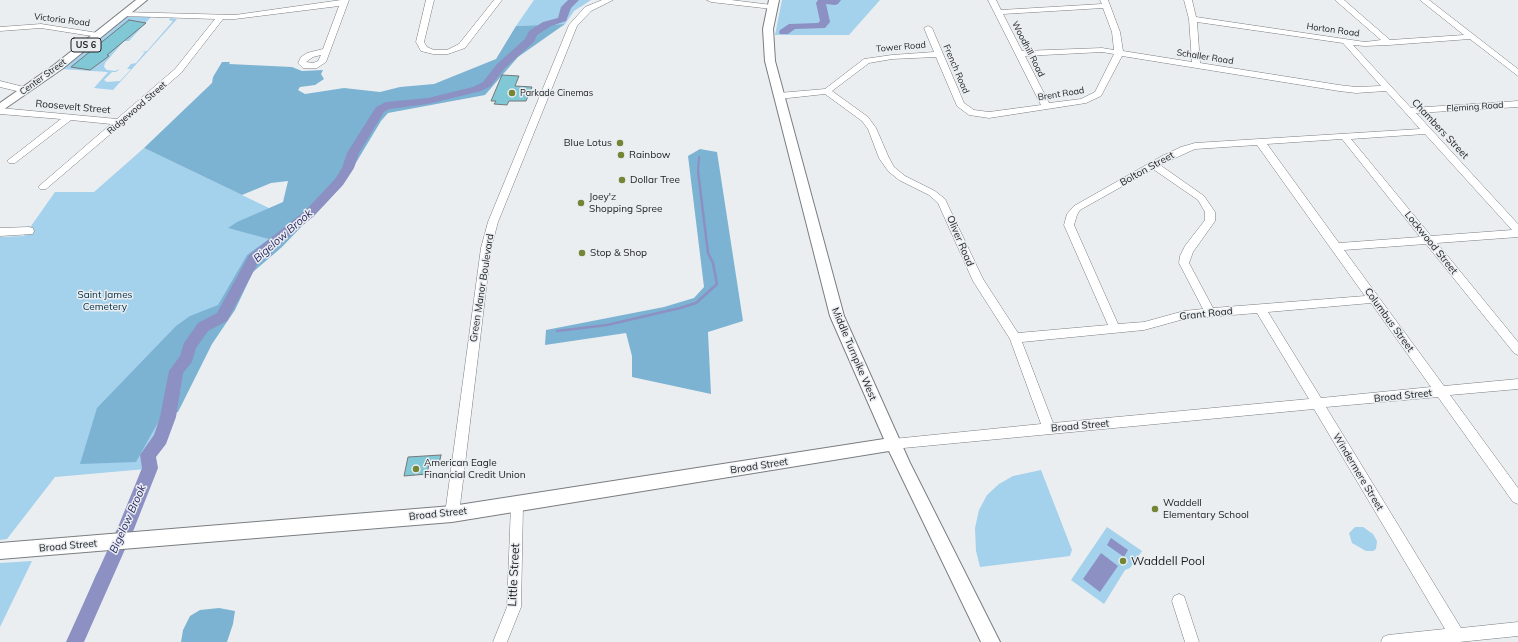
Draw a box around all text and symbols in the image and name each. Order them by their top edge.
street label: Victoria Road [33,11,91,29]
street label: Woodhill Road [1009,19,1047,79]
street label: Horton Road [1306,21,1360,39]
road number: US 6 [71,38,101,52]
street label: Tower Road [876,39,926,55]
street label: French Road [941,43,971,95]
street label: Schaller Road [1176,47,1234,67]
street label: Center Street [18,57,68,97]
street label: Ridgewood Street [105,79,169,137]
street label: Brent Road [1037,85,1085,103]
marker: Parkade Cinemas [507,88,517,98]
place label: Parkade Cinemas [520,88,593,98]
street label: Chambers Street [1409,96,1471,162]
street label: Roosevelt Street [35,98,111,116]
street label: Fleming Road [1446,100,1504,114]
place label: Blue Lotus [564,137,612,149]
marker: Blue Lotus [615,138,625,148]
place label: Rainbow [629,149,670,161]
street label: Bolton Street [1118,149,1176,189]
marker: Rainbow [616,150,626,160]
place label: Dollar Tree [630,174,680,186]
marker: Dollar Tree [617,175,627,185]
place label: Joey'z Shopping Spree [589,191,662,214]
marker: Joey'z Shopping Spree [576,198,586,208]
water label: Bigelow Brook [251,207,315,265]
street label: Lockwood Street [1402,209,1460,277]
street label: Oliver Road [944,214,976,268]
street label: Green Manor Boulevard [468,233,496,343]
place label: Stop & Shop [590,247,647,259]
marker: Stop & Shop [577,248,587,258]
street label: Columbus Street [1362,286,1416,354]
park label: Saint James Cemetery [77,289,133,312]
street label: Grant Road [1179,305,1233,323]
street label: Middle Turnpike West [829,306,879,402]
street label: Broad Street [1373,387,1433,405]
street label: Broad Street [1050,417,1110,435]
street label: Windermere Street [1330,431,1386,513]
street label: Broad Street [729,456,789,476]
place label: American Eagle Financial Credit Union [424,457,525,480]
marker: American Eagle Financial Credit Union [411,464,421,474]
water label: Bigelow Brook [107,483,149,555]
place label: Waddell Elementary School [1163,497,1249,520]
marker: Waddell Elementary School [1150,504,1160,514]
street label: Broad Street [408,505,468,523]
street label: Broad Street [38,537,98,555]
street label: Little Street [505,543,523,607]
place label: Waddell Pool [1131,554,1205,568]
marker: Waddell Pool [1118,556,1128,566]

